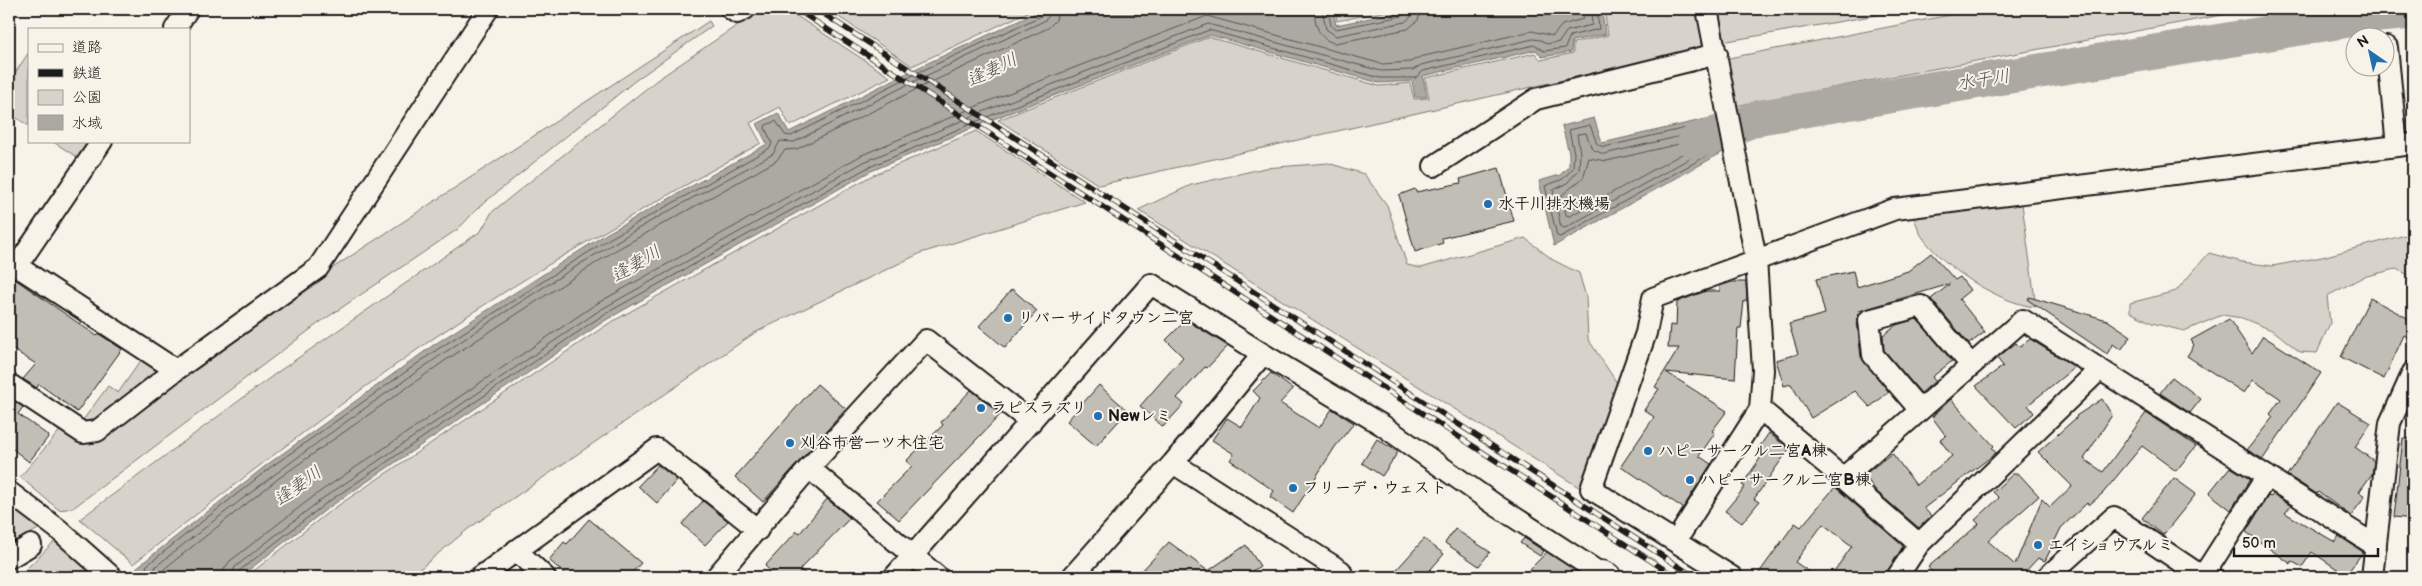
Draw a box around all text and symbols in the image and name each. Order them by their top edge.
legend [28,28,190,142]
north arrow [2344,28,2394,78]
text: N [2354,32,2372,52]
text: 道路 [72,38,102,57]
water label: 逢妻川 [963,49,1021,91]
text: 鉄道 [72,64,102,83]
water label: 水干川 [1955,65,2011,95]
text: 公園 [72,88,102,107]
text: 水域 [72,114,102,133]
place label: 水干川排水機場 [1498,195,1610,214]
marker: 水干川排水機場 [1482,198,1494,210]
water label: 逢妻川 [607,241,665,287]
place label: リバーサイドタウン二宮 [1018,309,1194,328]
marker: リバーサイドタウン二宮 [1002,312,1014,324]
place label: ラピスラズリ [991,399,1087,418]
marker: ラピスラズリ [975,402,987,414]
place label: Newレミ [1108,407,1172,426]
marker: Newレミ [1092,410,1104,422]
place label: 刈谷市営一ツ木住宅 [800,434,944,453]
marker: 刈谷市営一ツ木住宅 [784,437,796,449]
place label: ハピーサークル二宮A棟 [1658,442,1828,461]
marker: ハピーサークル二宮A棟 [1642,445,1654,457]
water label: 逢妻川 [270,462,326,510]
place label: ハピーサークル二宮B棟 [1700,471,1872,490]
marker: ハピーサークル二宮B棟 [1684,474,1696,486]
place label: フリーデ・ウェスト [1303,479,1447,498]
marker: フリーデ・ウェスト [1287,482,1299,494]
scale bar [2234,526,2378,558]
text: 50 m [2242,534,2276,553]
place label: エイショウアルミ [2048,536,2173,555]
marker: エイショウアルミ [2032,539,2044,551]

